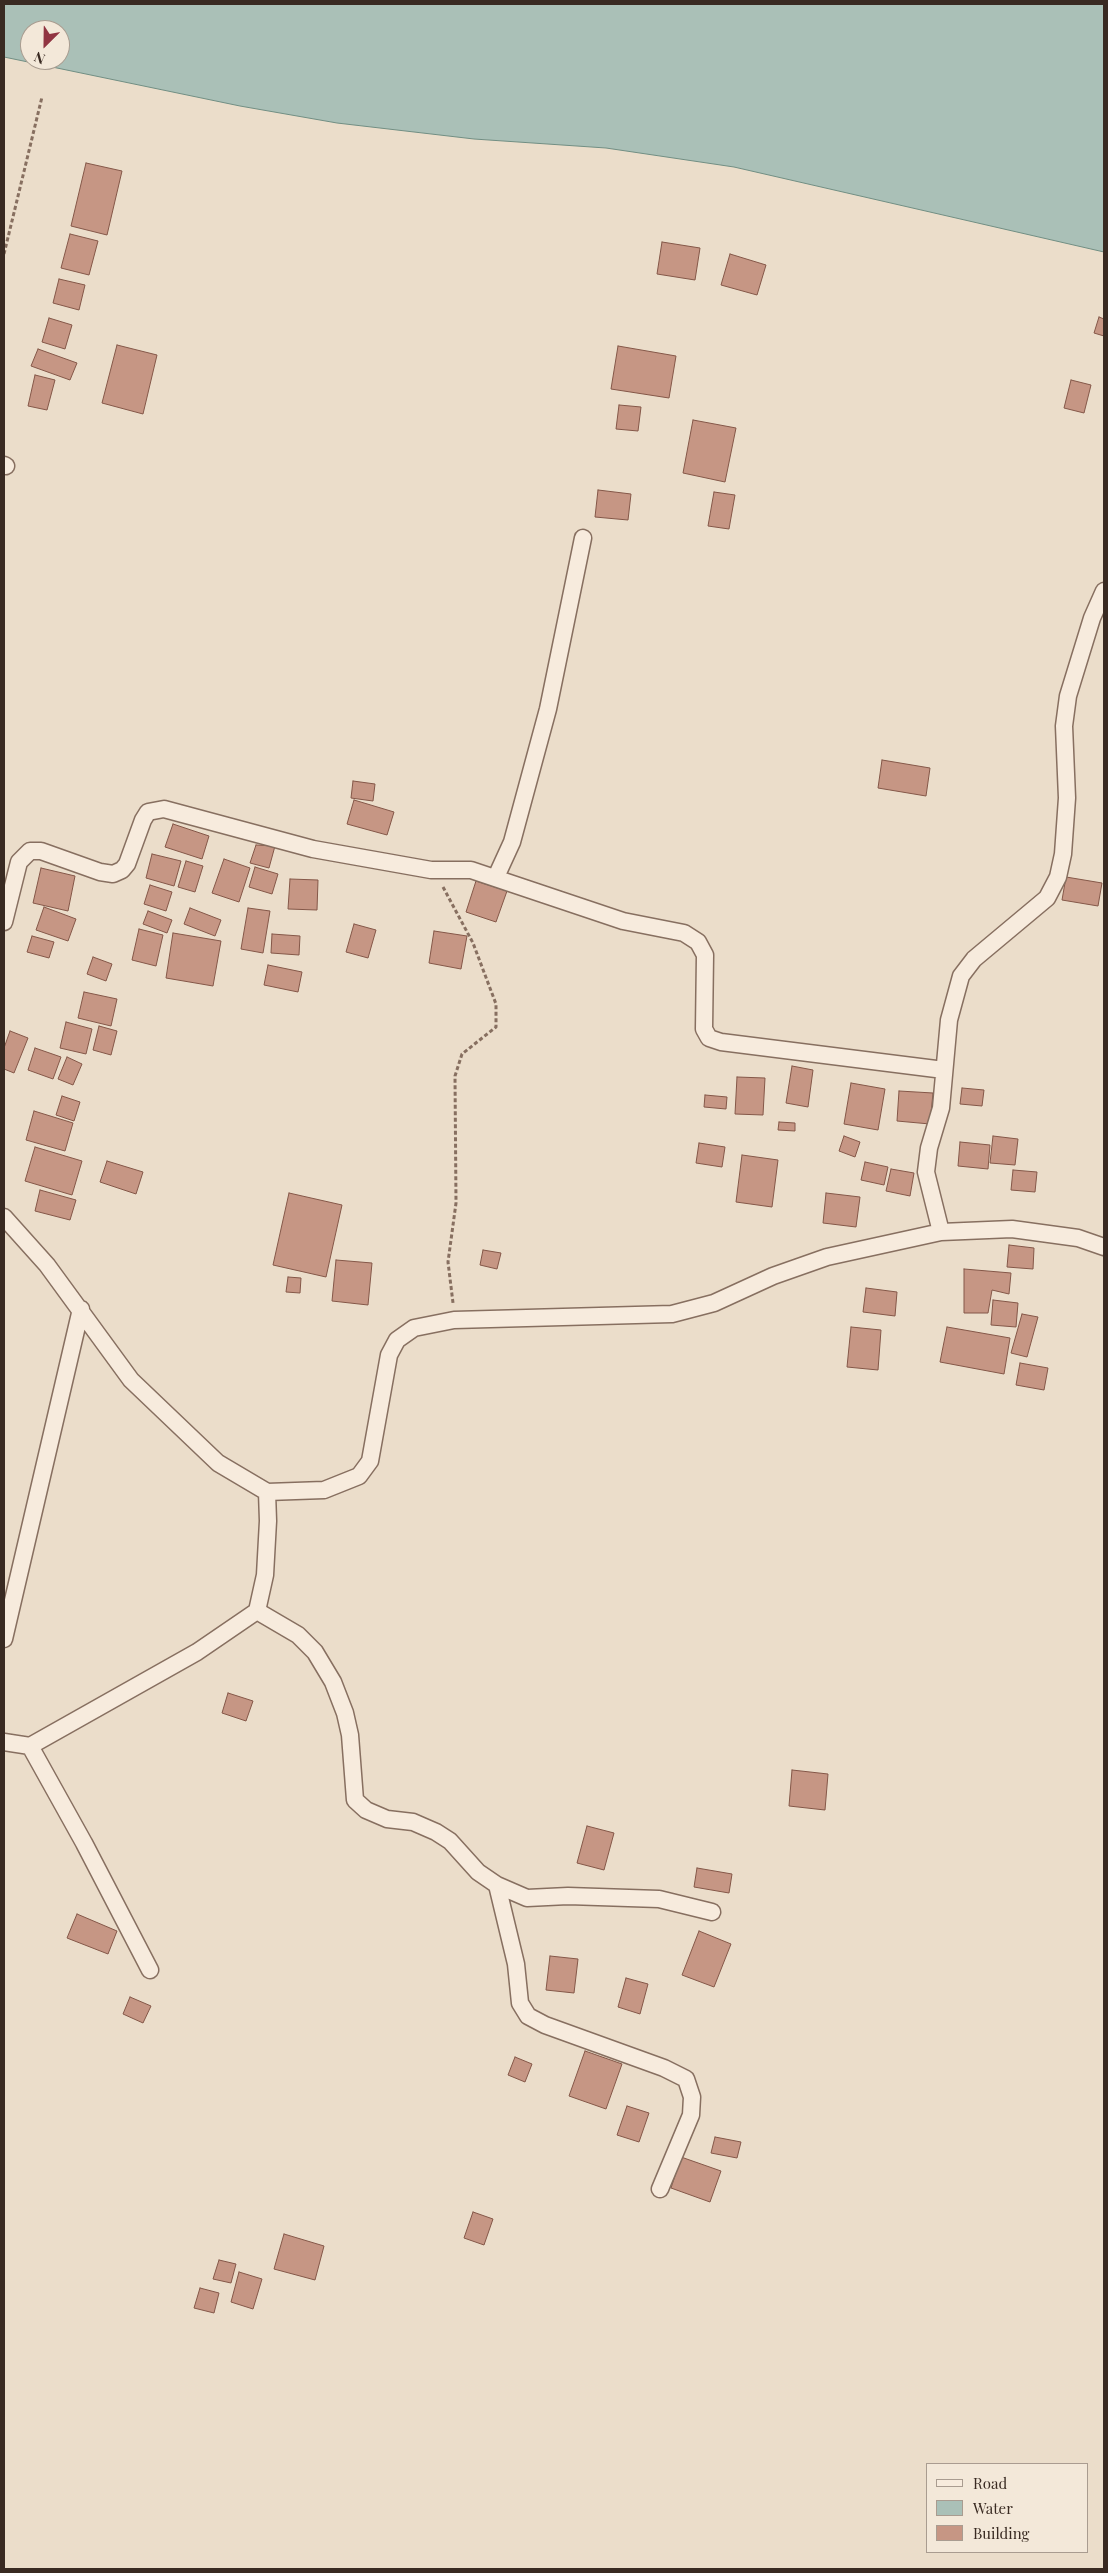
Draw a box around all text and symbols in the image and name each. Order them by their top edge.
north arrow [20,20,70,70]
text: N [31,48,48,69]
legend [926,2463,1088,2553]
text: Road [973,2473,1007,2493]
text: Water [973,2498,1013,2518]
text: Building [973,2523,1029,2543]

